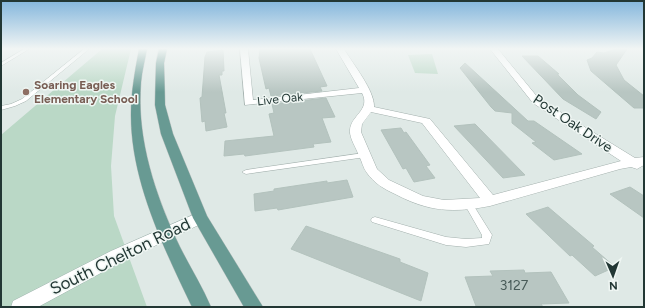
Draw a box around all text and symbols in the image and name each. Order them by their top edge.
place label: Soaring Eagles Elementary School [34,78,138,106]
marker: Soaring Eagles Elementary School [21,87,31,97]
street label: Live Oak [256,90,304,108]
street label: Post Oak Drive [530,91,616,156]
street label: South Chelton Road [47,213,193,299]
north arrow [593,256,633,296]
house number: 3127 [500,277,529,294]
text: N [609,279,618,292]

